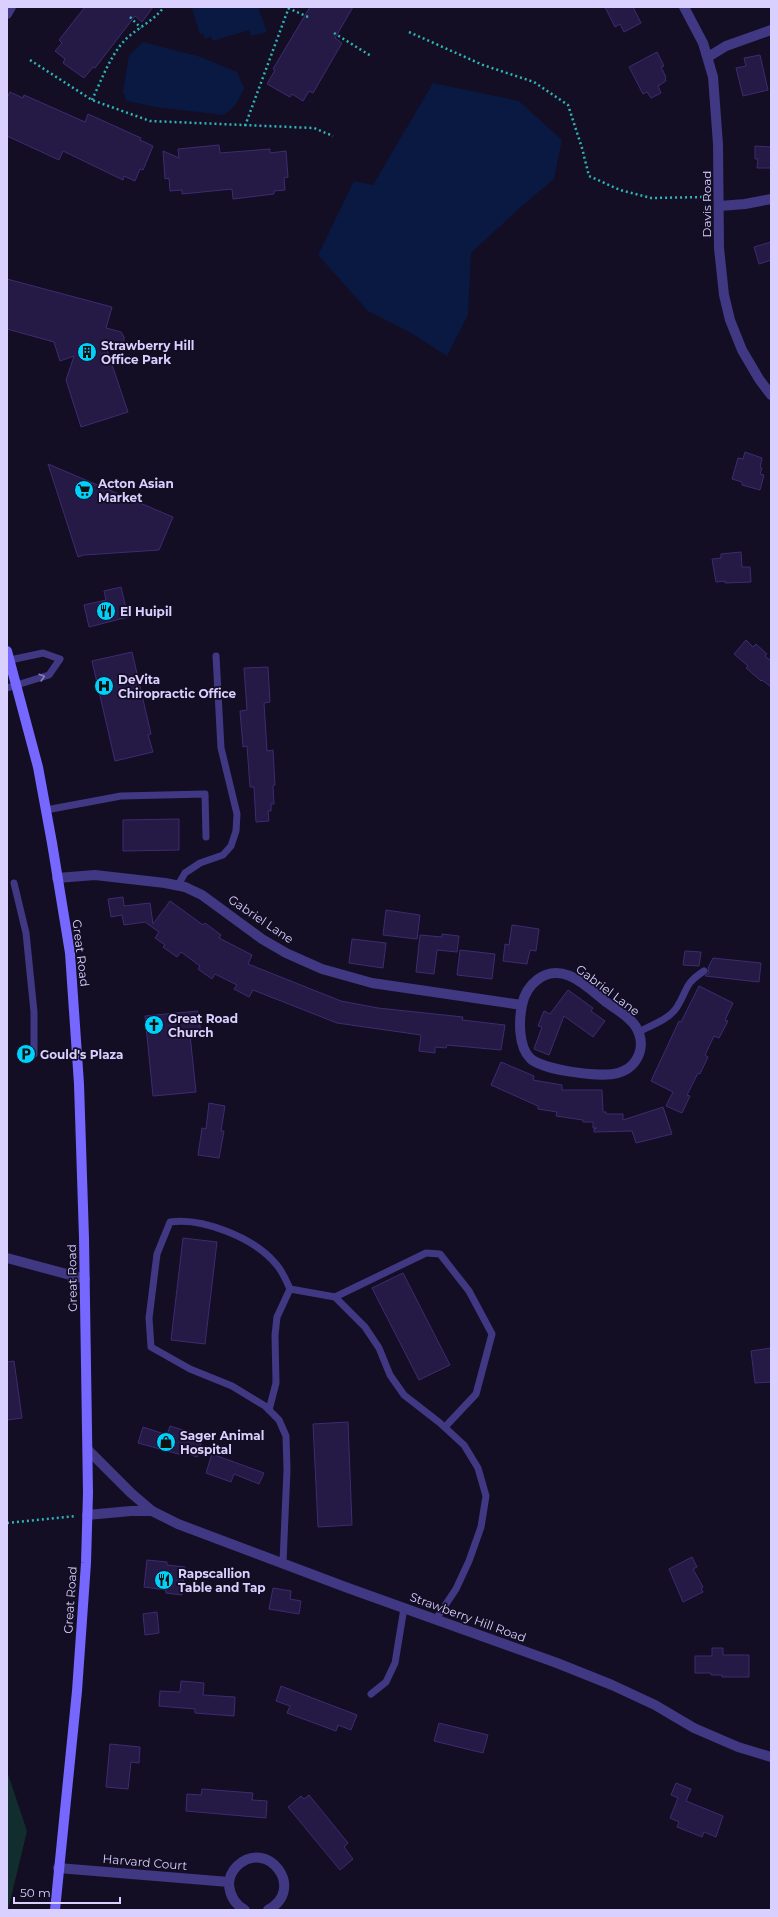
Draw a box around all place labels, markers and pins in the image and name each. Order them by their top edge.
place label: Strawberry Hill Office Park [101,338,194,367]
building icon: Strawberry Hill Office Park [76,341,98,363]
place label: Acton Asian Market [97,476,174,505]
supermarket icon: Acton Asian Market [73,479,95,501]
restaurant icon: El Huipil [95,600,117,622]
place label: El Huipil [120,604,172,619]
place label: DeVita Chiropractic Office [118,672,237,701]
hospital icon: DeVita Chiropractic Office [93,675,115,697]
place label: Great Road Church [168,1011,238,1040]
church icon: Great Road Church [143,1014,165,1036]
parking icon: Gould's Plaza [15,1043,37,1065]
place label: Gould's Plaza [40,1047,124,1062]
place label: Sager Animal Hospital [180,1428,264,1457]
shop icon: Sager Animal Hospital [155,1431,177,1453]
place label: Rapscallion Table and Tap [178,1566,266,1595]
restaurant icon: Rapscallion Table and Tap [153,1569,175,1591]

